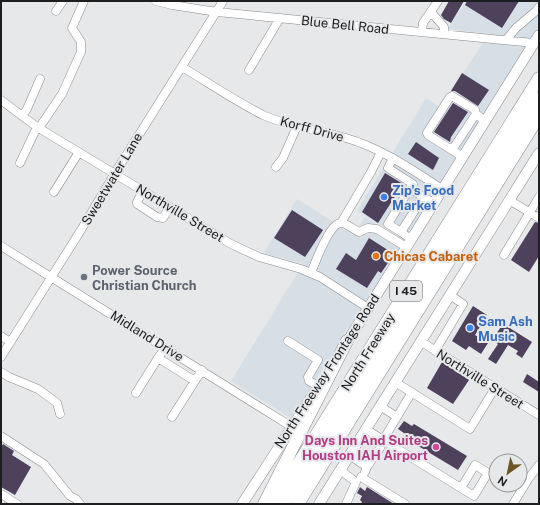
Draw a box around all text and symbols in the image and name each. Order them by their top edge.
street label: Blue Bell Road [300,13,390,37]
street label: Korff Drive [279,113,345,145]
street label: Sweetwater Lane [79,130,145,228]
street label: Northville Street [133,181,227,245]
place label: Zip's Food Market [392,183,454,213]
marker: Zip's Food Market [379,192,389,202]
place label: Chicas Cabaret [384,249,478,264]
marker: Chicas Cabaret [371,251,381,261]
place label: Power Source Christian Church [92,263,197,293]
marker: Power Source Christian Church [79,272,89,282]
road number: I 45 [390,281,422,301]
street label: North Freeway Frontage Road [272,291,382,451]
street label: Midland Drive [108,308,186,364]
street label: North Freeway [338,310,398,394]
place label: Sam Ash Music [478,314,533,344]
marker: Sam Ash Music [465,323,475,333]
street label: Northville Street [434,346,526,412]
place label: Days Inn And Suites Houston IAH Airport [302,433,428,463]
marker: Days Inn And Suites Houston IAH Airport [431,442,441,452]
north arrow [488,453,528,493]
text: N [496,474,509,489]

